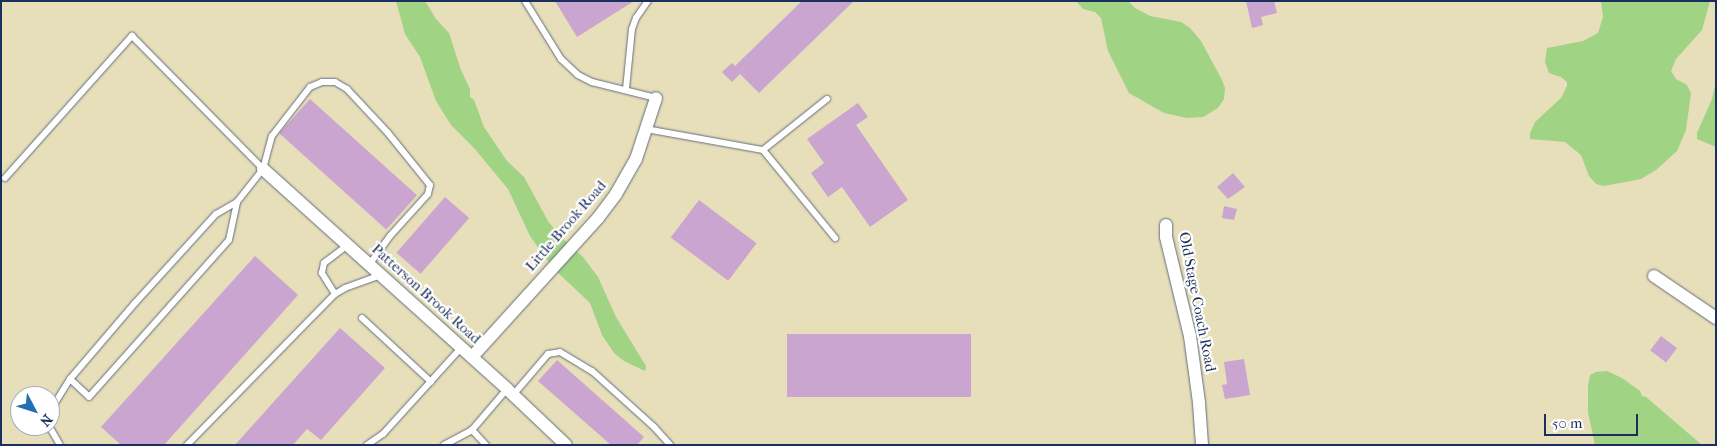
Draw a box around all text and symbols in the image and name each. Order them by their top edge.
street label: Little Brook Road [522,177,610,275]
street label: Old Stage Coach Road [1175,230,1219,374]
street label: Patterson Brook Road [368,240,484,348]
north arrow [10,386,60,436]
scale bar [1547,404,1641,436]
text: N [36,411,56,430]
text: 50 m [1552,414,1582,432]

